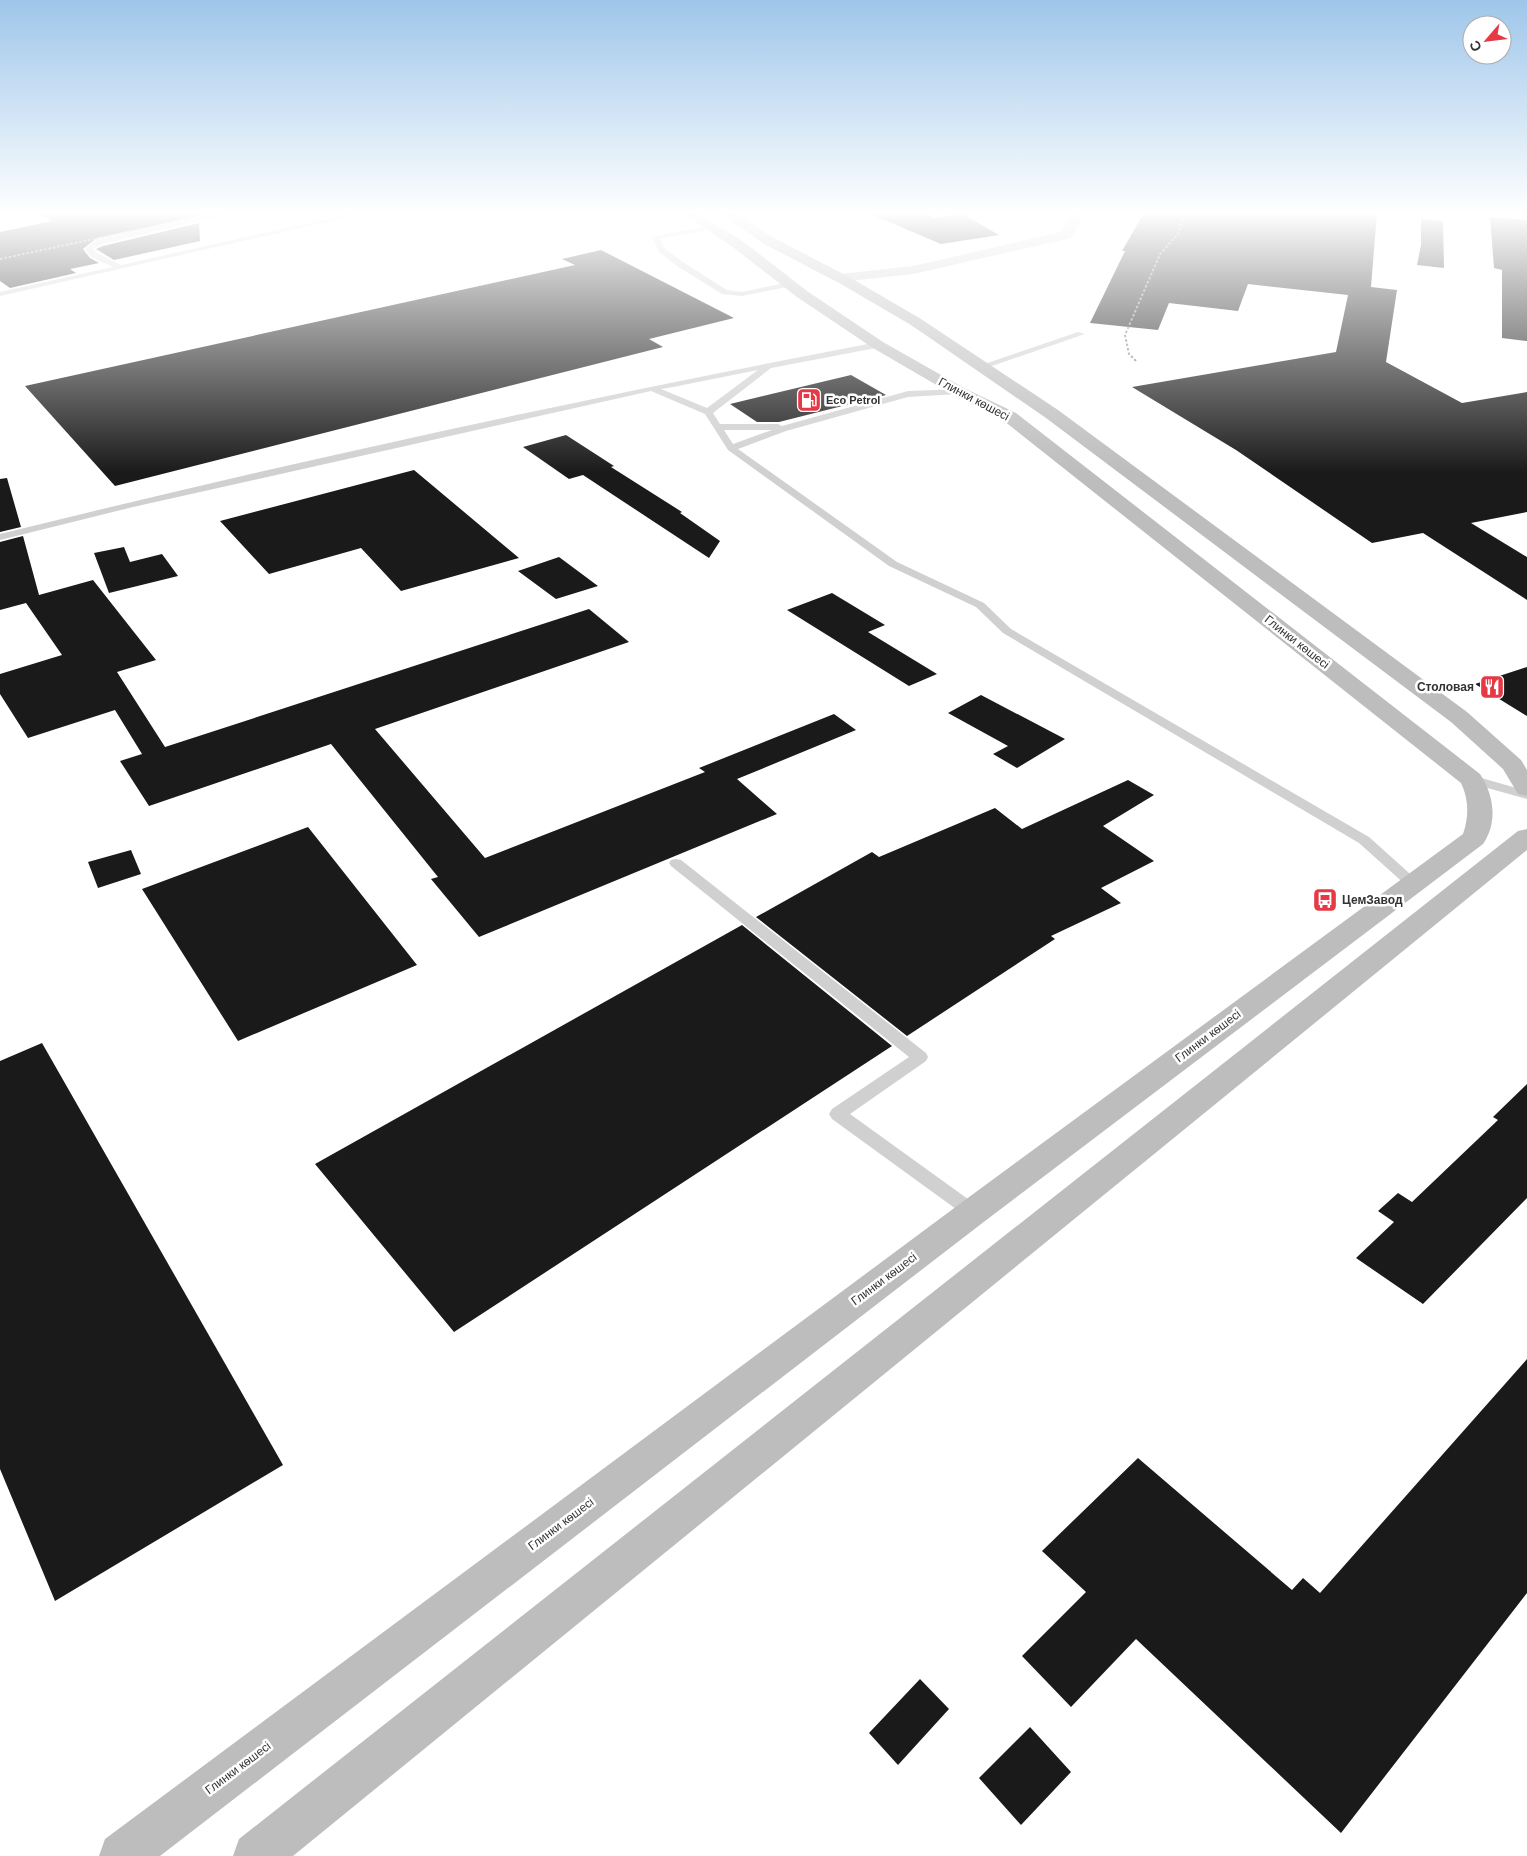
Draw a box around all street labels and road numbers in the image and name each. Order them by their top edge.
street label: Глинки көшесі [936,374,1012,424]
street label: Глинки көшесі [1262,612,1332,672]
street label: Глинки көшесі [1173,1007,1243,1065]
street label: Глинки көшесі [849,1250,919,1308]
street label: Глинки көшесі [526,1495,596,1553]
street label: Глинки көшесі [203,1739,273,1797]

